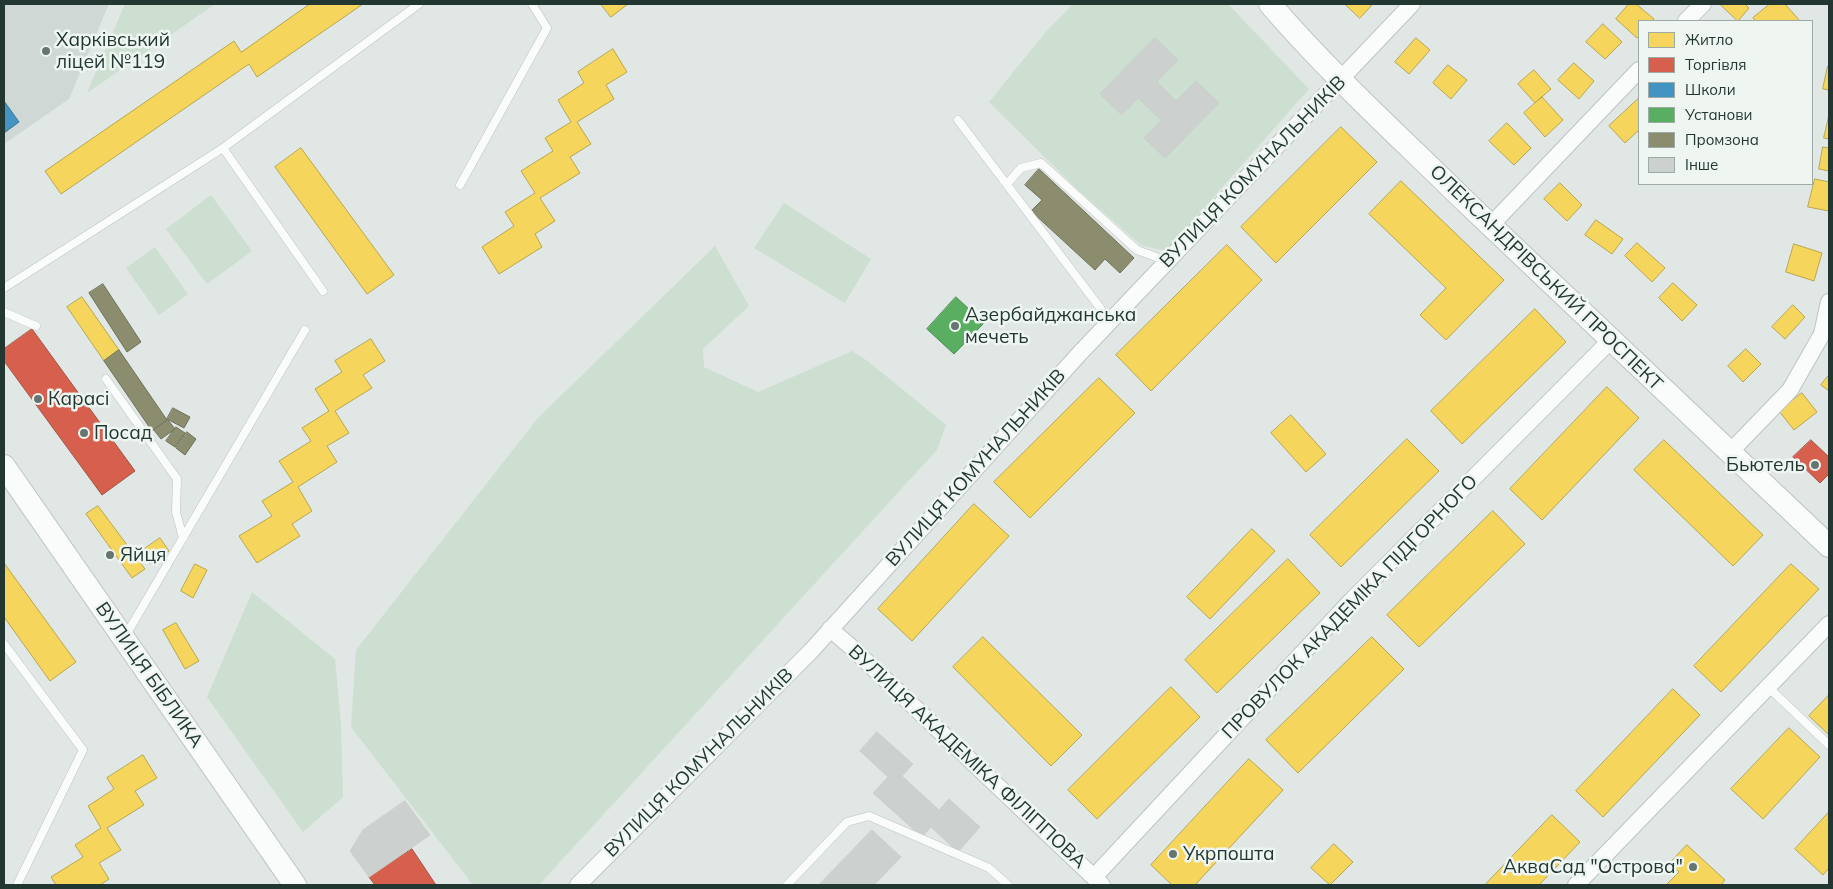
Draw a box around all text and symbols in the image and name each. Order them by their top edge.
legend [1638,20,1813,185]
place label: Харківський ліцей №119 [56,29,170,73]
text: Житло [1685,30,1733,49]
marker: Харківський ліцей №119 [40,45,52,57]
text: Торгівля [1685,55,1747,74]
street label: ВУЛИЦЯ КОМУНАЛЬНИКІВ [1155,71,1351,273]
text: Школи [1685,80,1736,99]
text: Установи [1685,105,1753,124]
text: Промзона [1685,130,1759,149]
text: Інше [1685,155,1718,174]
street label: ОЛЕКСАНДРІВСЬКИЙ ПРОСПЕКТ [1425,160,1667,396]
place label: Азербайджанська мечеть [965,304,1136,348]
marker: Азербайджанська мечеть [949,320,961,332]
street label: ВУЛИЦЯ КОМУНАЛЬНИКІВ [881,365,1071,571]
place label: Карасі [48,388,110,410]
marker: Карасі [32,393,44,405]
place label: Посад [94,422,152,444]
marker: Посад [78,427,90,439]
place label: Бьютель [1726,454,1805,476]
marker: Бьютель [1809,459,1821,471]
street label: ПРОВУЛОК АКАДЕМІКА ПІДГОРНОГО [1217,470,1483,744]
place label: Яйця [120,544,166,566]
marker: Яйця [104,549,116,561]
street label: ВУЛИЦЯ БІБЛИКА [90,598,208,752]
street label: ВУЛИЦЯ АКАДЕМІКА ФІЛІППОВА [843,641,1091,873]
street label: ВУЛИЦЯ КОМУНАЛЬНИКІВ [600,664,798,862]
place label: Укрпошта [1183,843,1275,865]
marker: Укрпошта [1167,848,1179,860]
place label: АкваСад "Острова" [1503,856,1683,878]
marker: АкваСад "Острова" [1687,861,1699,873]

